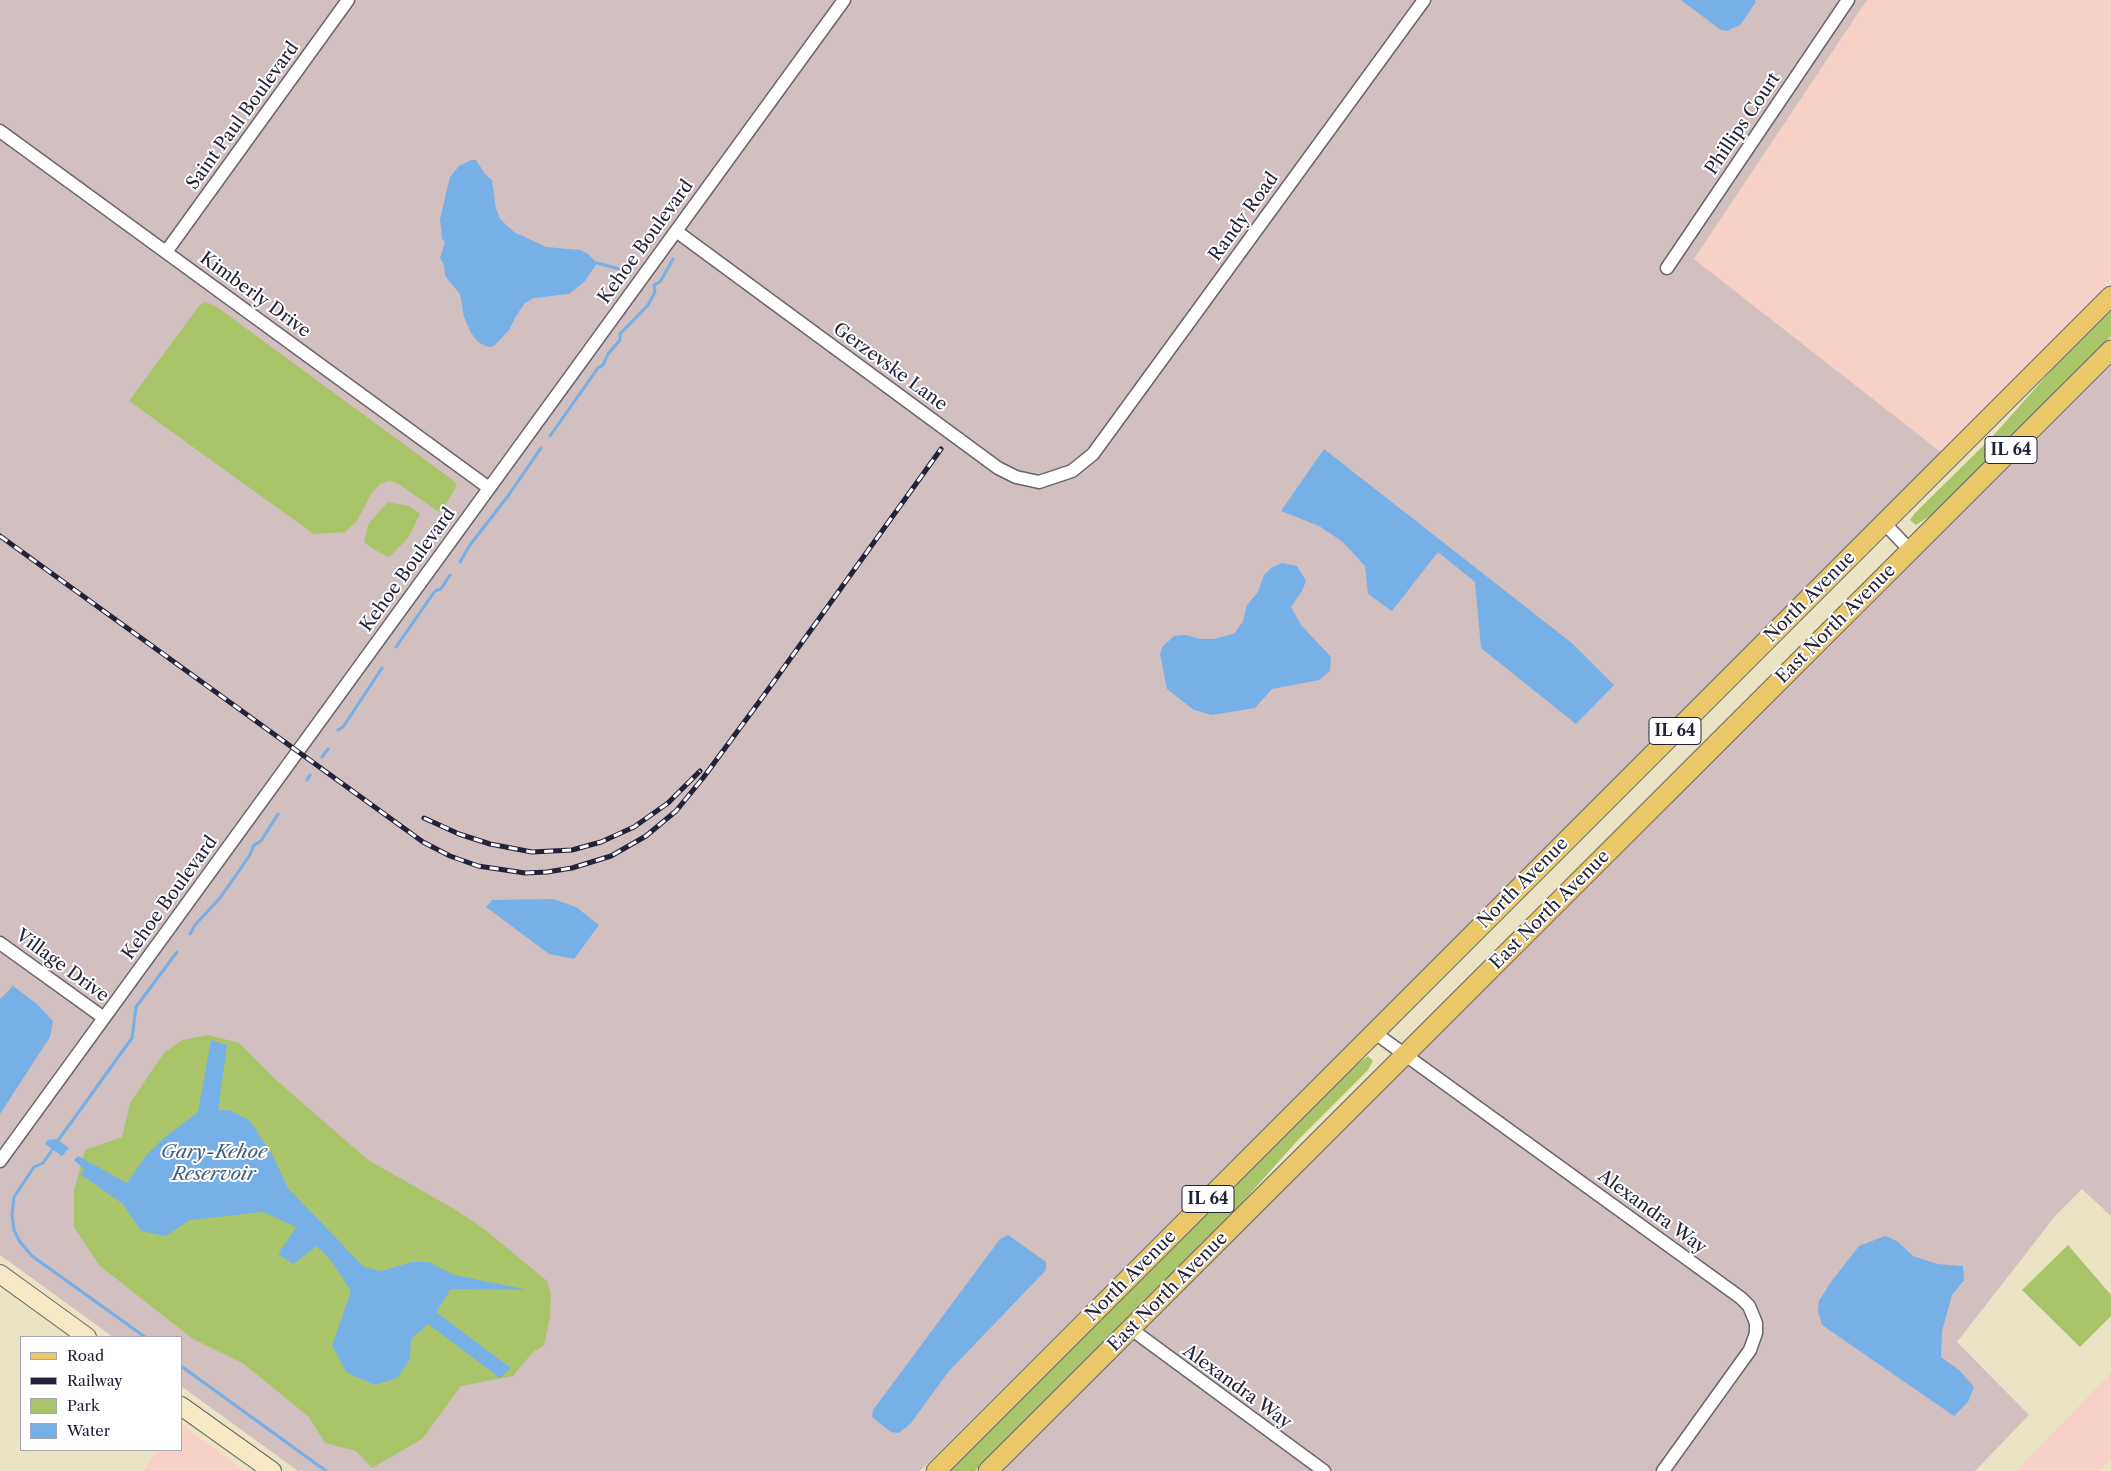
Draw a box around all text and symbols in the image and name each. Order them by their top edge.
street label: Saint Paul Boulevard [182,38,304,194]
street label: Phillips Court [1701,69,1785,179]
street label: Randy Road [1205,169,1283,265]
street label: Kehoe Boulevard [594,176,698,308]
street label: Kimberly Drive [195,248,315,342]
street label: Gerzevske Lane [829,318,951,416]
road number: IL 64 [1985,436,2037,464]
street label: Kehoe Boulevard [356,504,460,636]
street label: North Avenue [1760,547,1860,647]
street label: East North Avenue [1772,560,1900,688]
road number: IL 64 [1649,718,1701,744]
street label: Kehoe Boulevard [118,832,222,964]
street label: North Avenue [1473,833,1573,933]
street label: East North Avenue [1486,846,1614,974]
street label: Village Drive [11,925,113,1007]
water label: Gary-Kehoe Reservoir [161,1142,267,1186]
street label: Alexandra Way [1593,1165,1711,1259]
road number: IL 64 [1182,1186,1234,1212]
street label: North Avenue [1081,1226,1181,1326]
street label: East North Avenue [1104,1228,1232,1356]
legend [20,1336,182,1451]
street label: Alexandra Way [1178,1340,1296,1434]
text: Road [67,1346,104,1365]
text: Railway [67,1371,123,1390]
text: Park [67,1396,100,1415]
text: Water [67,1421,110,1440]

